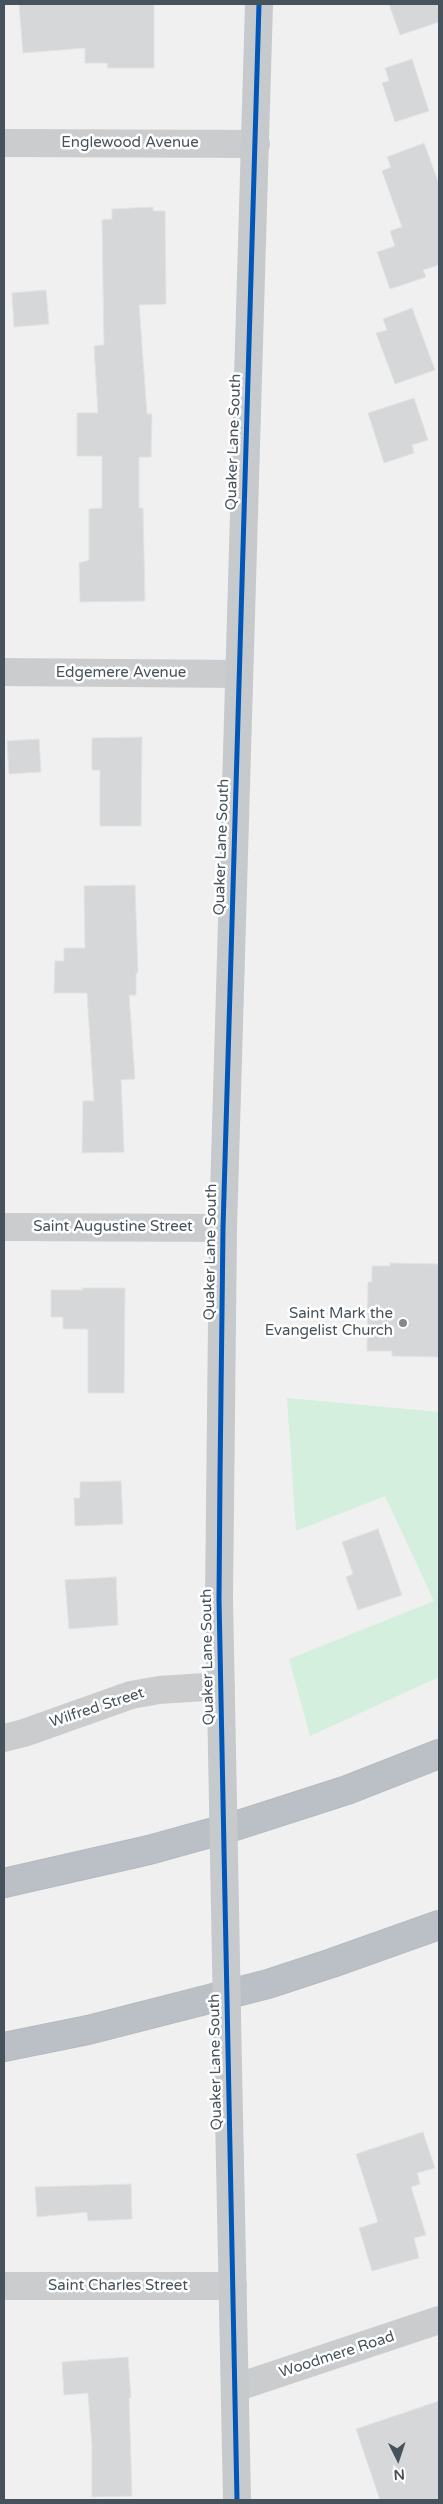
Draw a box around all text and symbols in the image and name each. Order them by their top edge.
street label: Englewood Avenue [61,134,199,152]
street label: Quaker Lane South [223,373,245,511]
street label: Edgemere Avenue [56,664,186,682]
street label: Quaker Lane South [211,778,233,916]
street label: Quaker Lane South [201,1183,221,1321]
street label: Saint Augustine Street [33,1218,193,1236]
place label: Saint Mark the Evangelist Church [265,1305,393,1340]
marker: Saint Mark the Evangelist Church [397,1317,409,1329]
street label: Quaker Lane South [198,1588,218,1726]
street label: Wilfred Street [47,1684,147,1732]
street label: Quaker Lane South [206,1993,226,2131]
street label: Saint Charles Street [48,2277,188,2295]
street label: Woodmere Road [277,2328,397,2382]
north arrow [373,2434,423,2484]
text: N [393,2466,405,2483]

